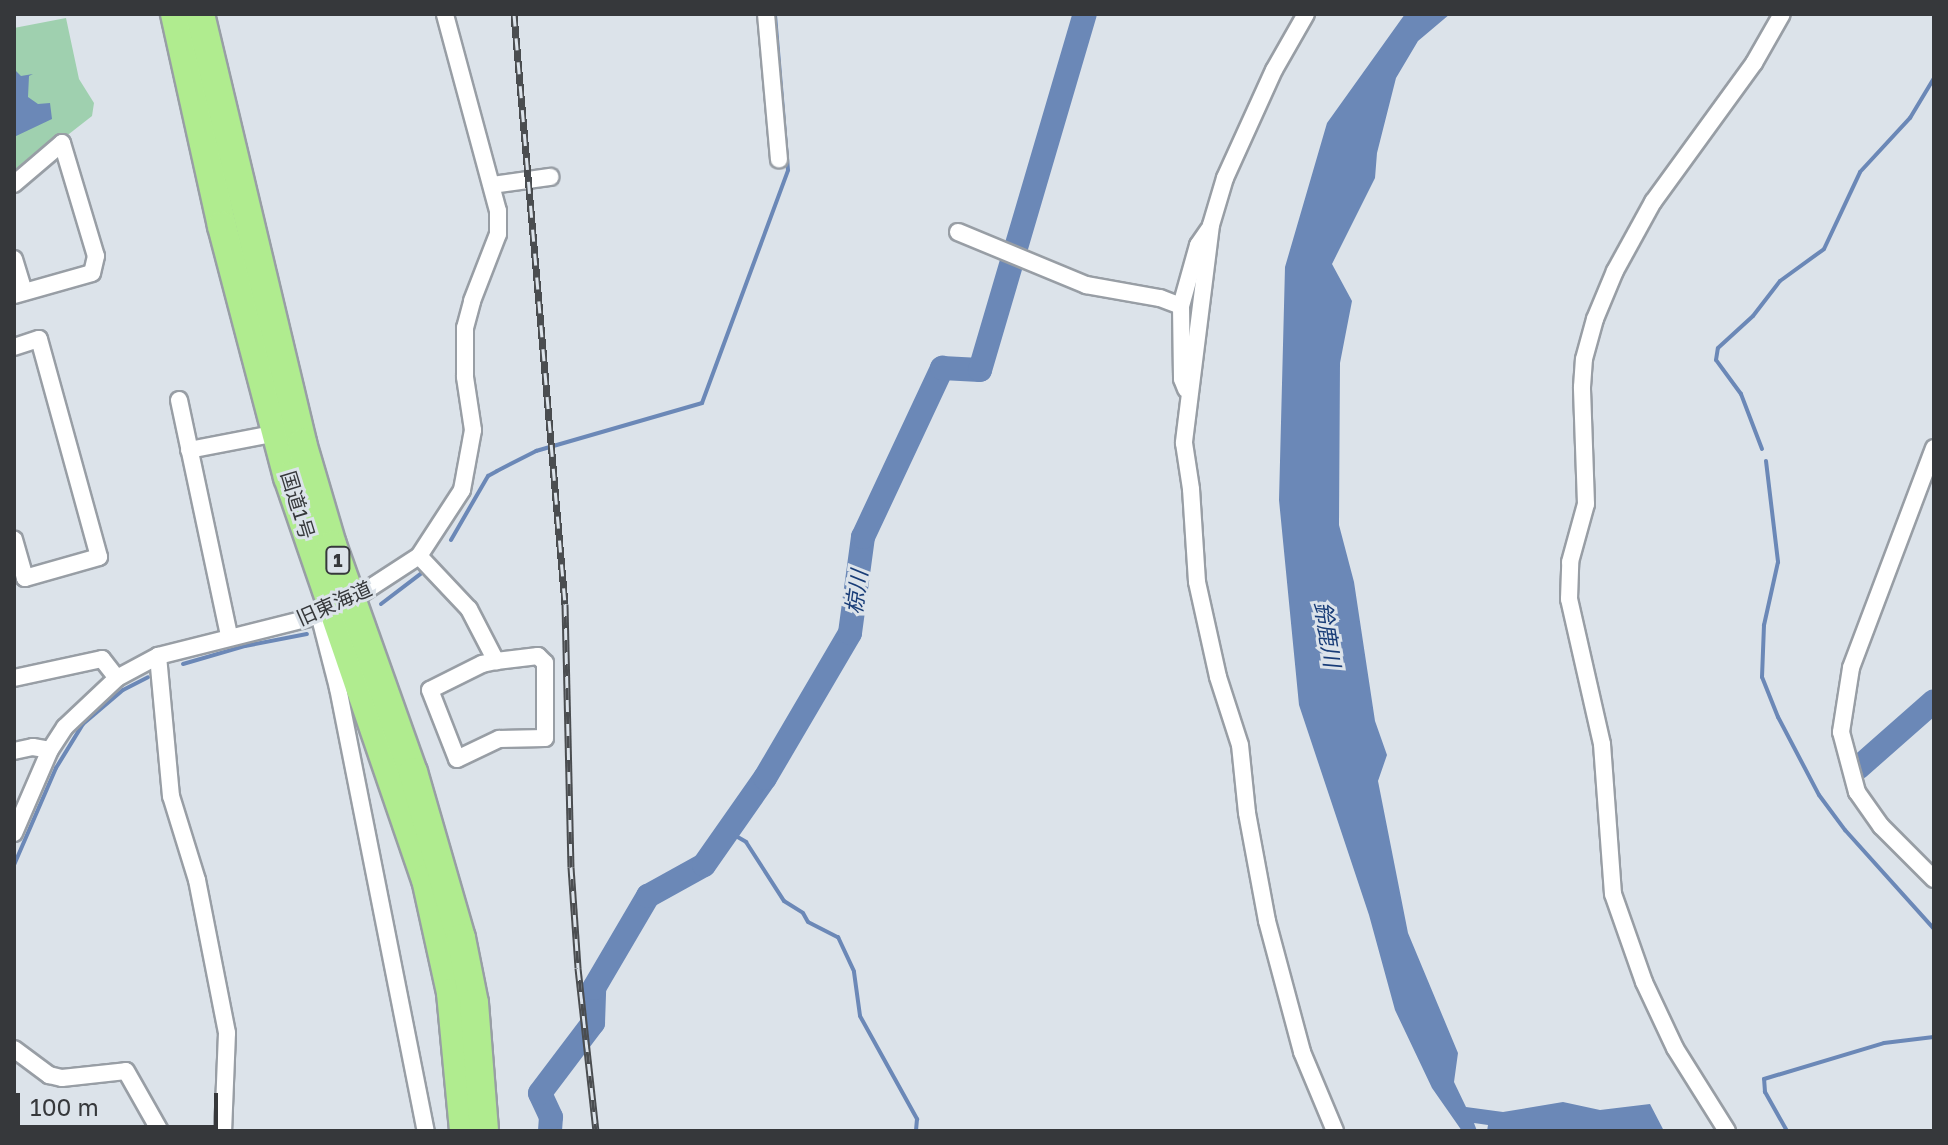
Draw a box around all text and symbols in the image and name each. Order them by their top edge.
street label: 国道1号 [276,468,320,542]
road number: 1 [324,546,352,574]
water label: 椋川 [840,568,872,616]
street label: 旧東海道 [293,576,375,630]
water label: 鈴鹿川 [1310,599,1346,669]
scale bar [20,1077,222,1127]
text: 100 m [30,1092,99,1121]

